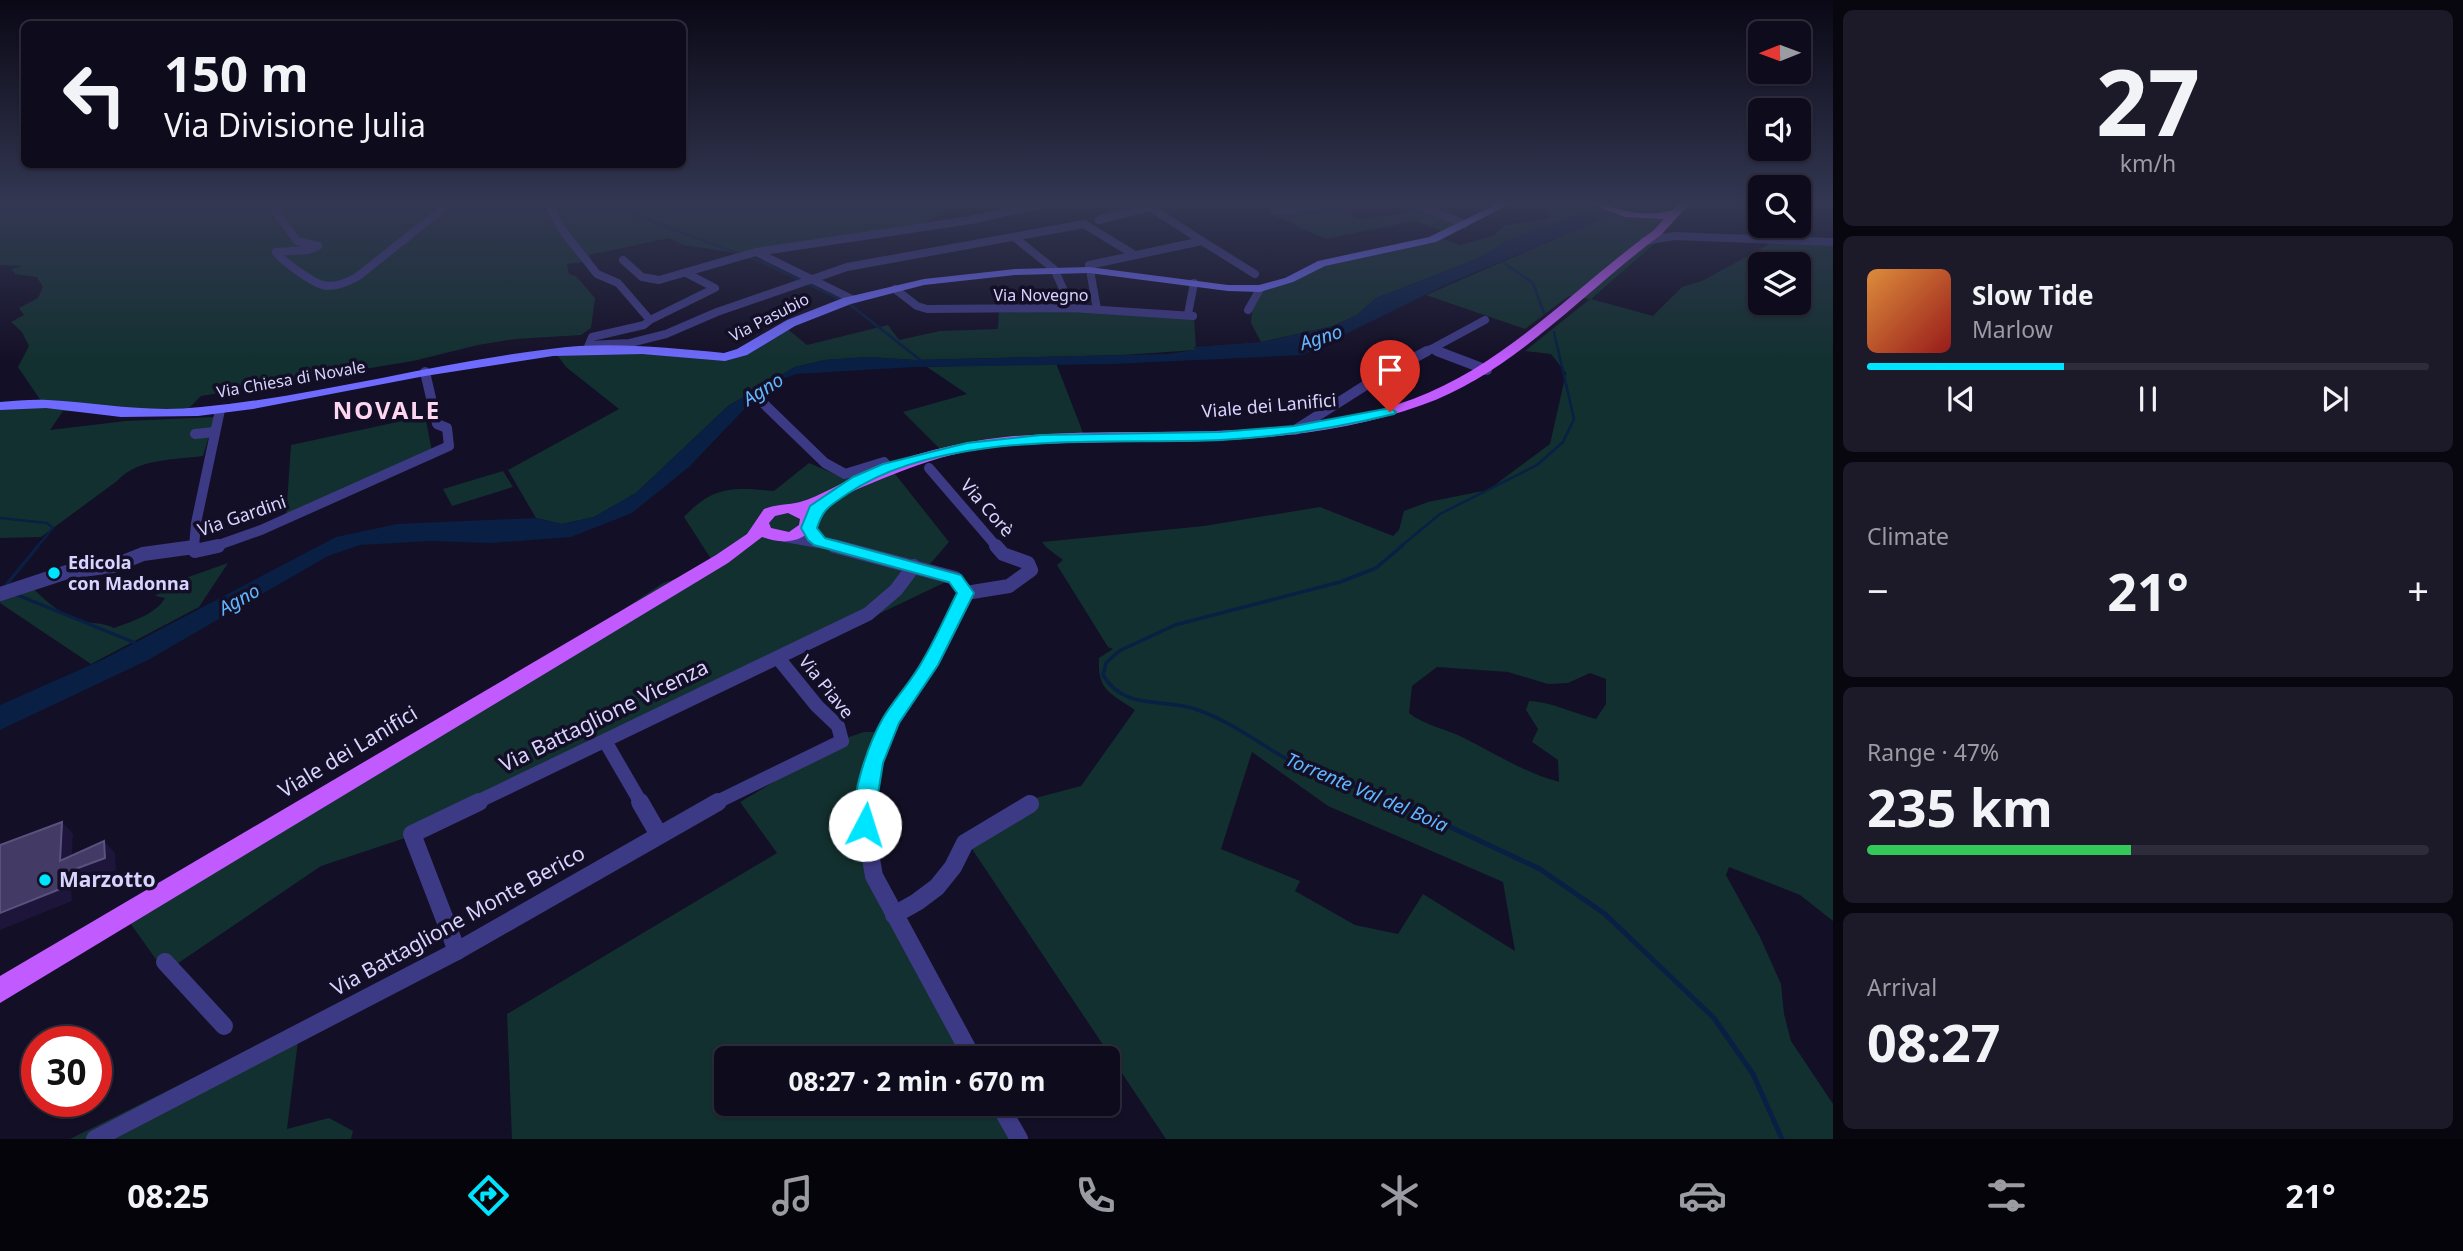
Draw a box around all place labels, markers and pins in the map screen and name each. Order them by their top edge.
pin [1360,340,1420,412]
place label: Edicola con Madonna [68,550,189,595]
marker: Edicola con Madonna [46,565,62,581]
place label: Marzotto [59,865,156,893]
marker: Marzotto [37,872,53,888]

